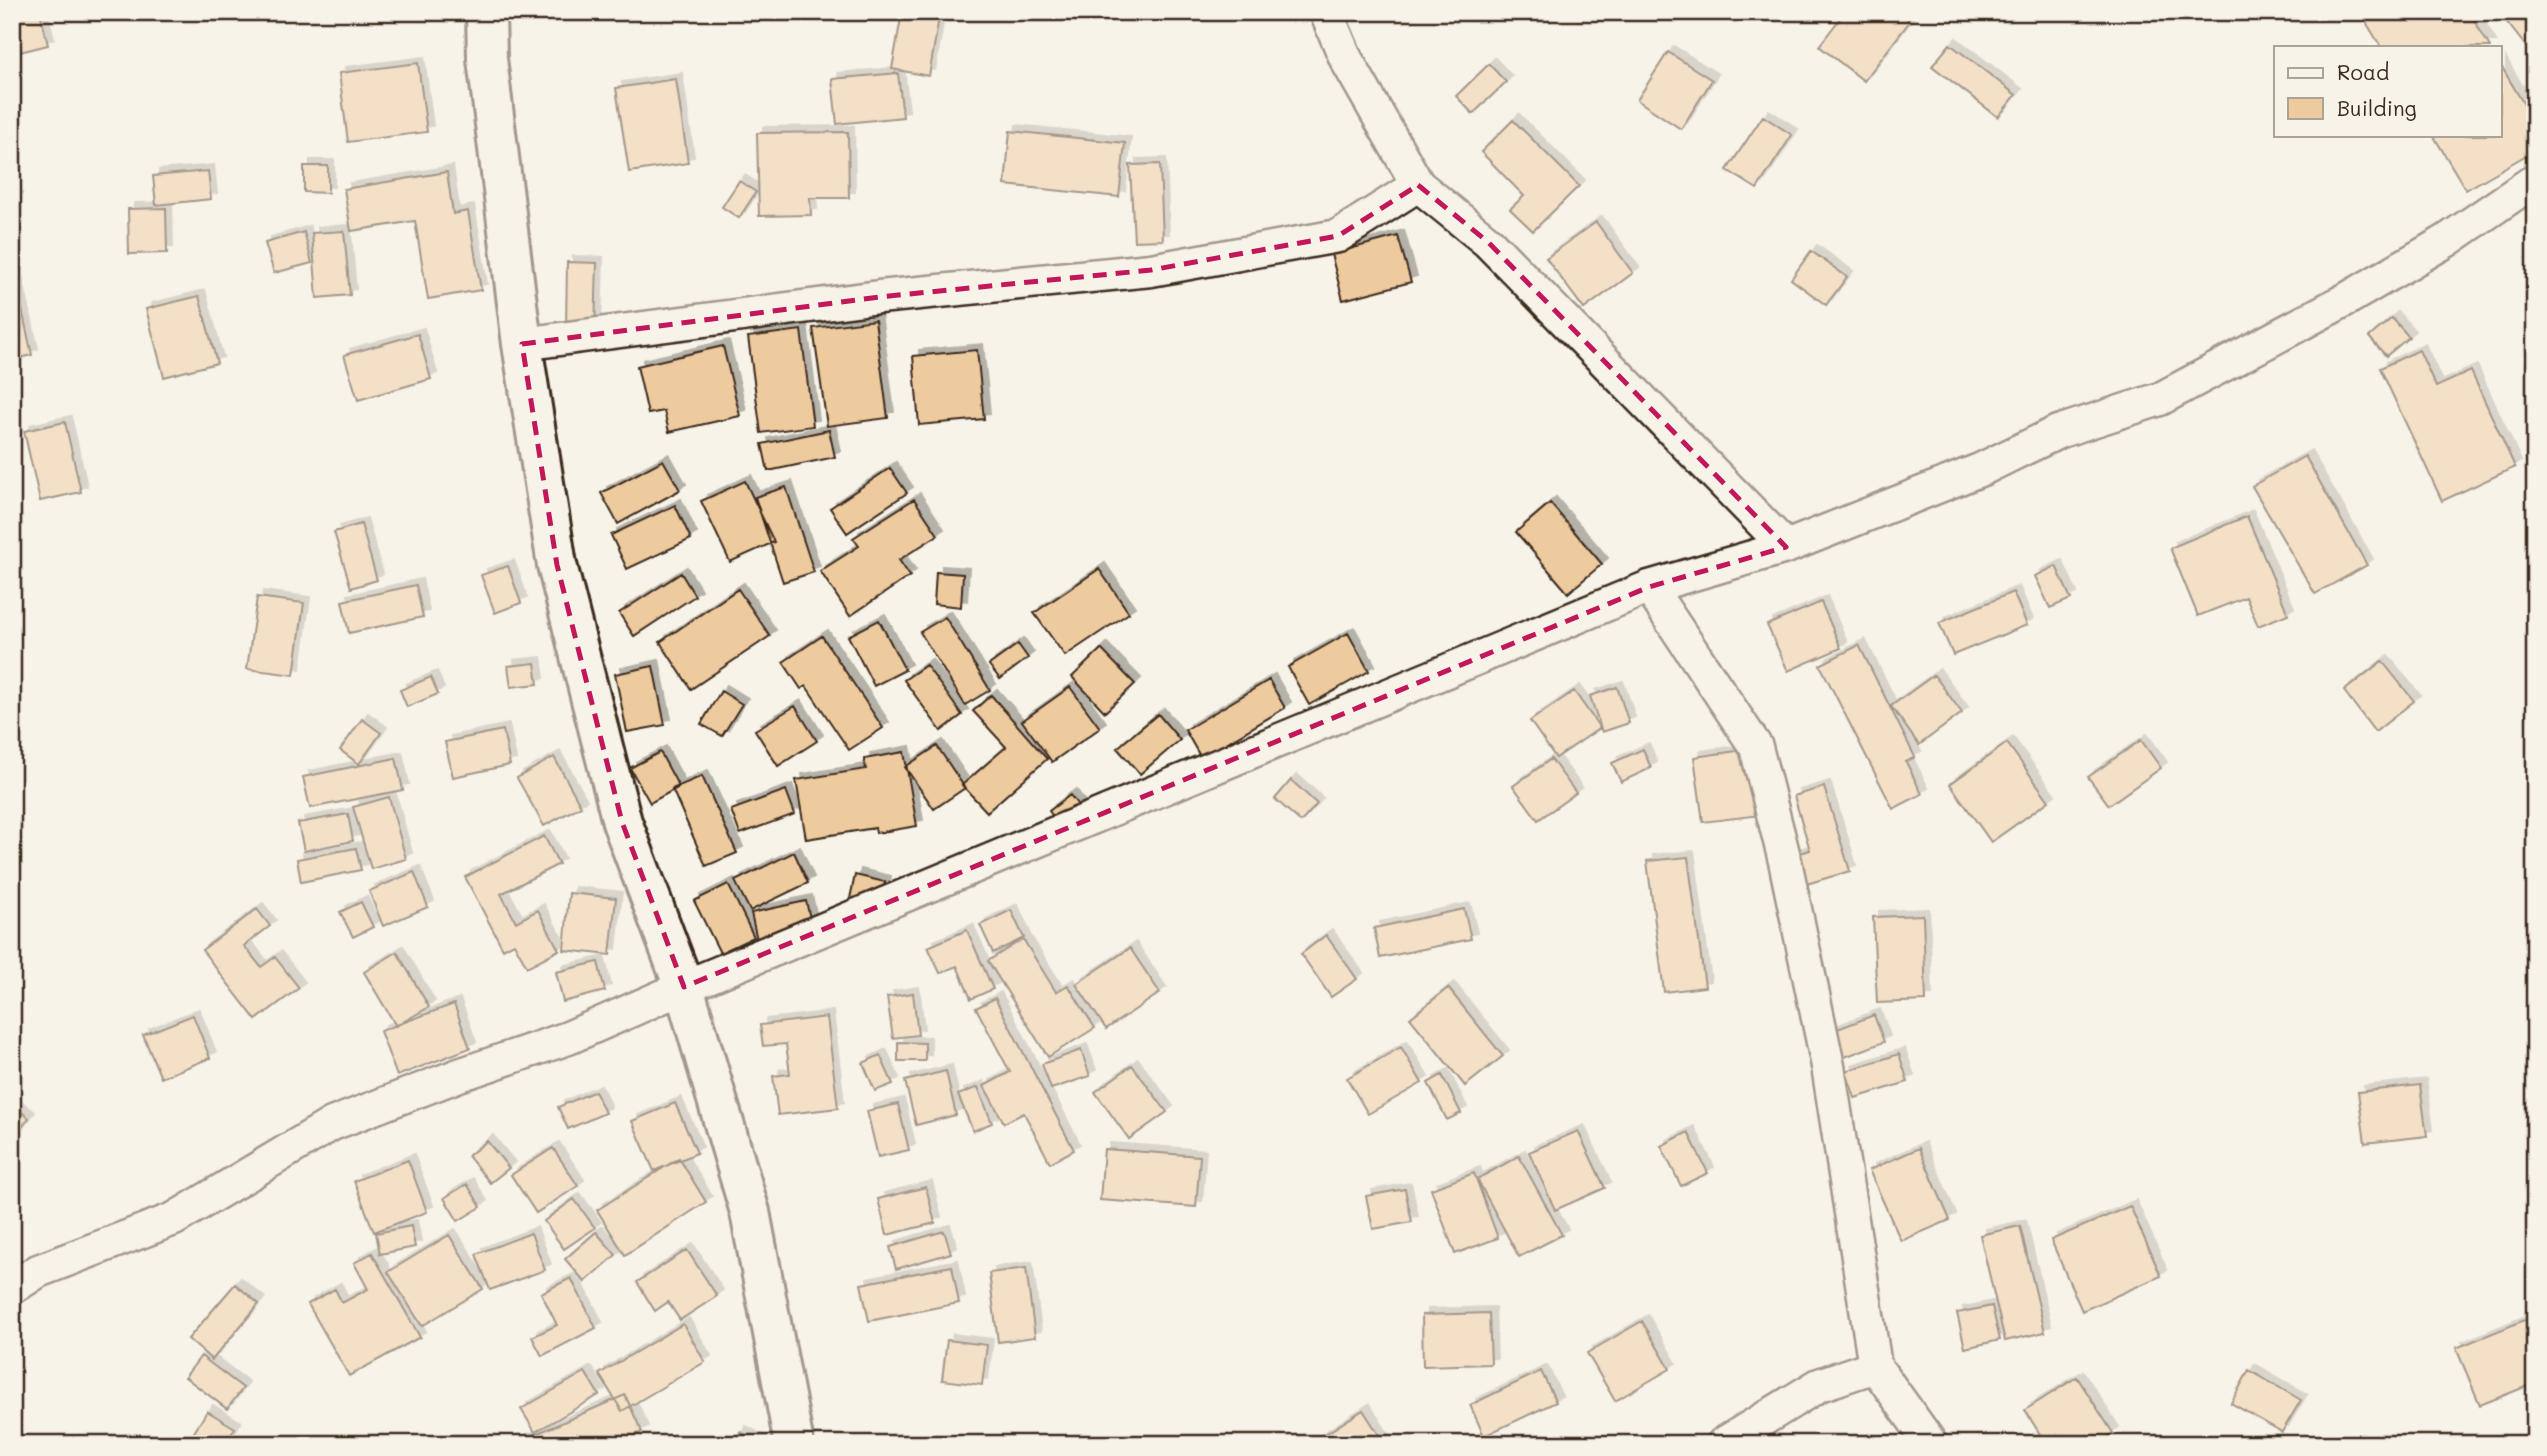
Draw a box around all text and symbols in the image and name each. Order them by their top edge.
legend [2274,46,2502,136]
text: Road [2337,58,2389,85]
text: Building [2337,94,2417,121]

